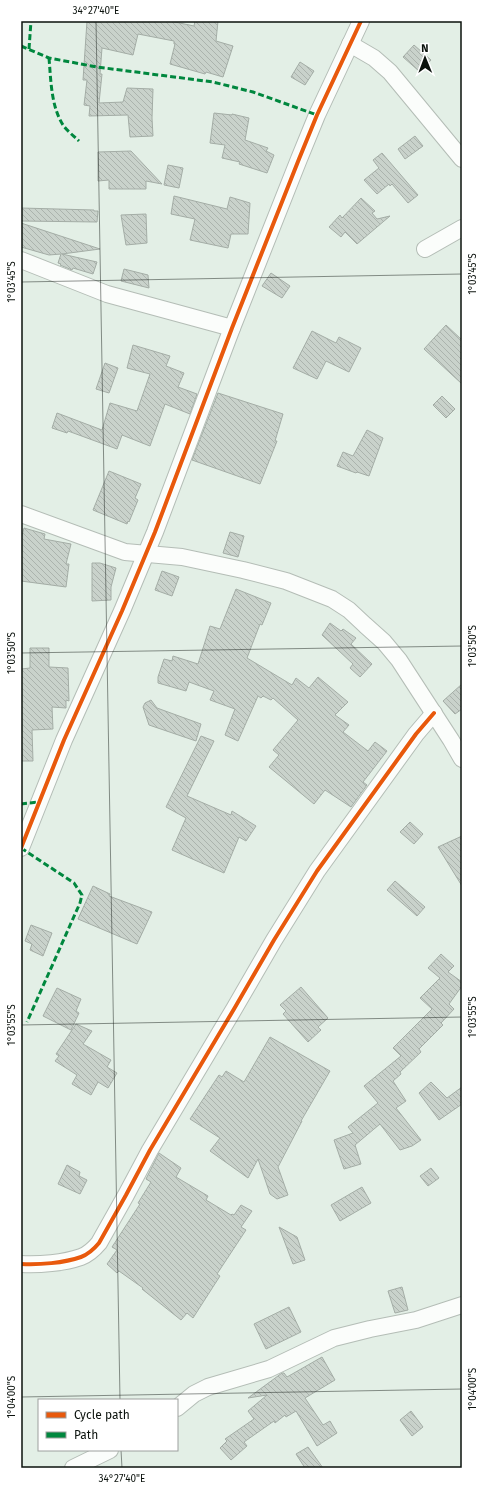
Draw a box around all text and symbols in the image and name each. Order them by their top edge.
text: 34°27'40"E [73,5,119,17]
north arrow [405,38,445,78]
text: N [421,42,429,55]
text: 1°03'45"S [467,253,479,295]
text: 1°03'45"S [6,261,18,303]
text: 1°03'50"S [467,624,479,667]
text: 1°03'50"S [6,631,18,674]
text: 1°03'55"S [467,996,479,1038]
text: 1°03'55"S [6,1004,18,1046]
text: 1°04'00"S [467,1367,479,1410]
text: 1°04'00"S [6,1375,18,1418]
legend [38,1399,178,1451]
text: Cycle path [74,1408,130,1422]
text: Path [74,1428,98,1442]
text: 34°27'40"E [99,1473,145,1485]

